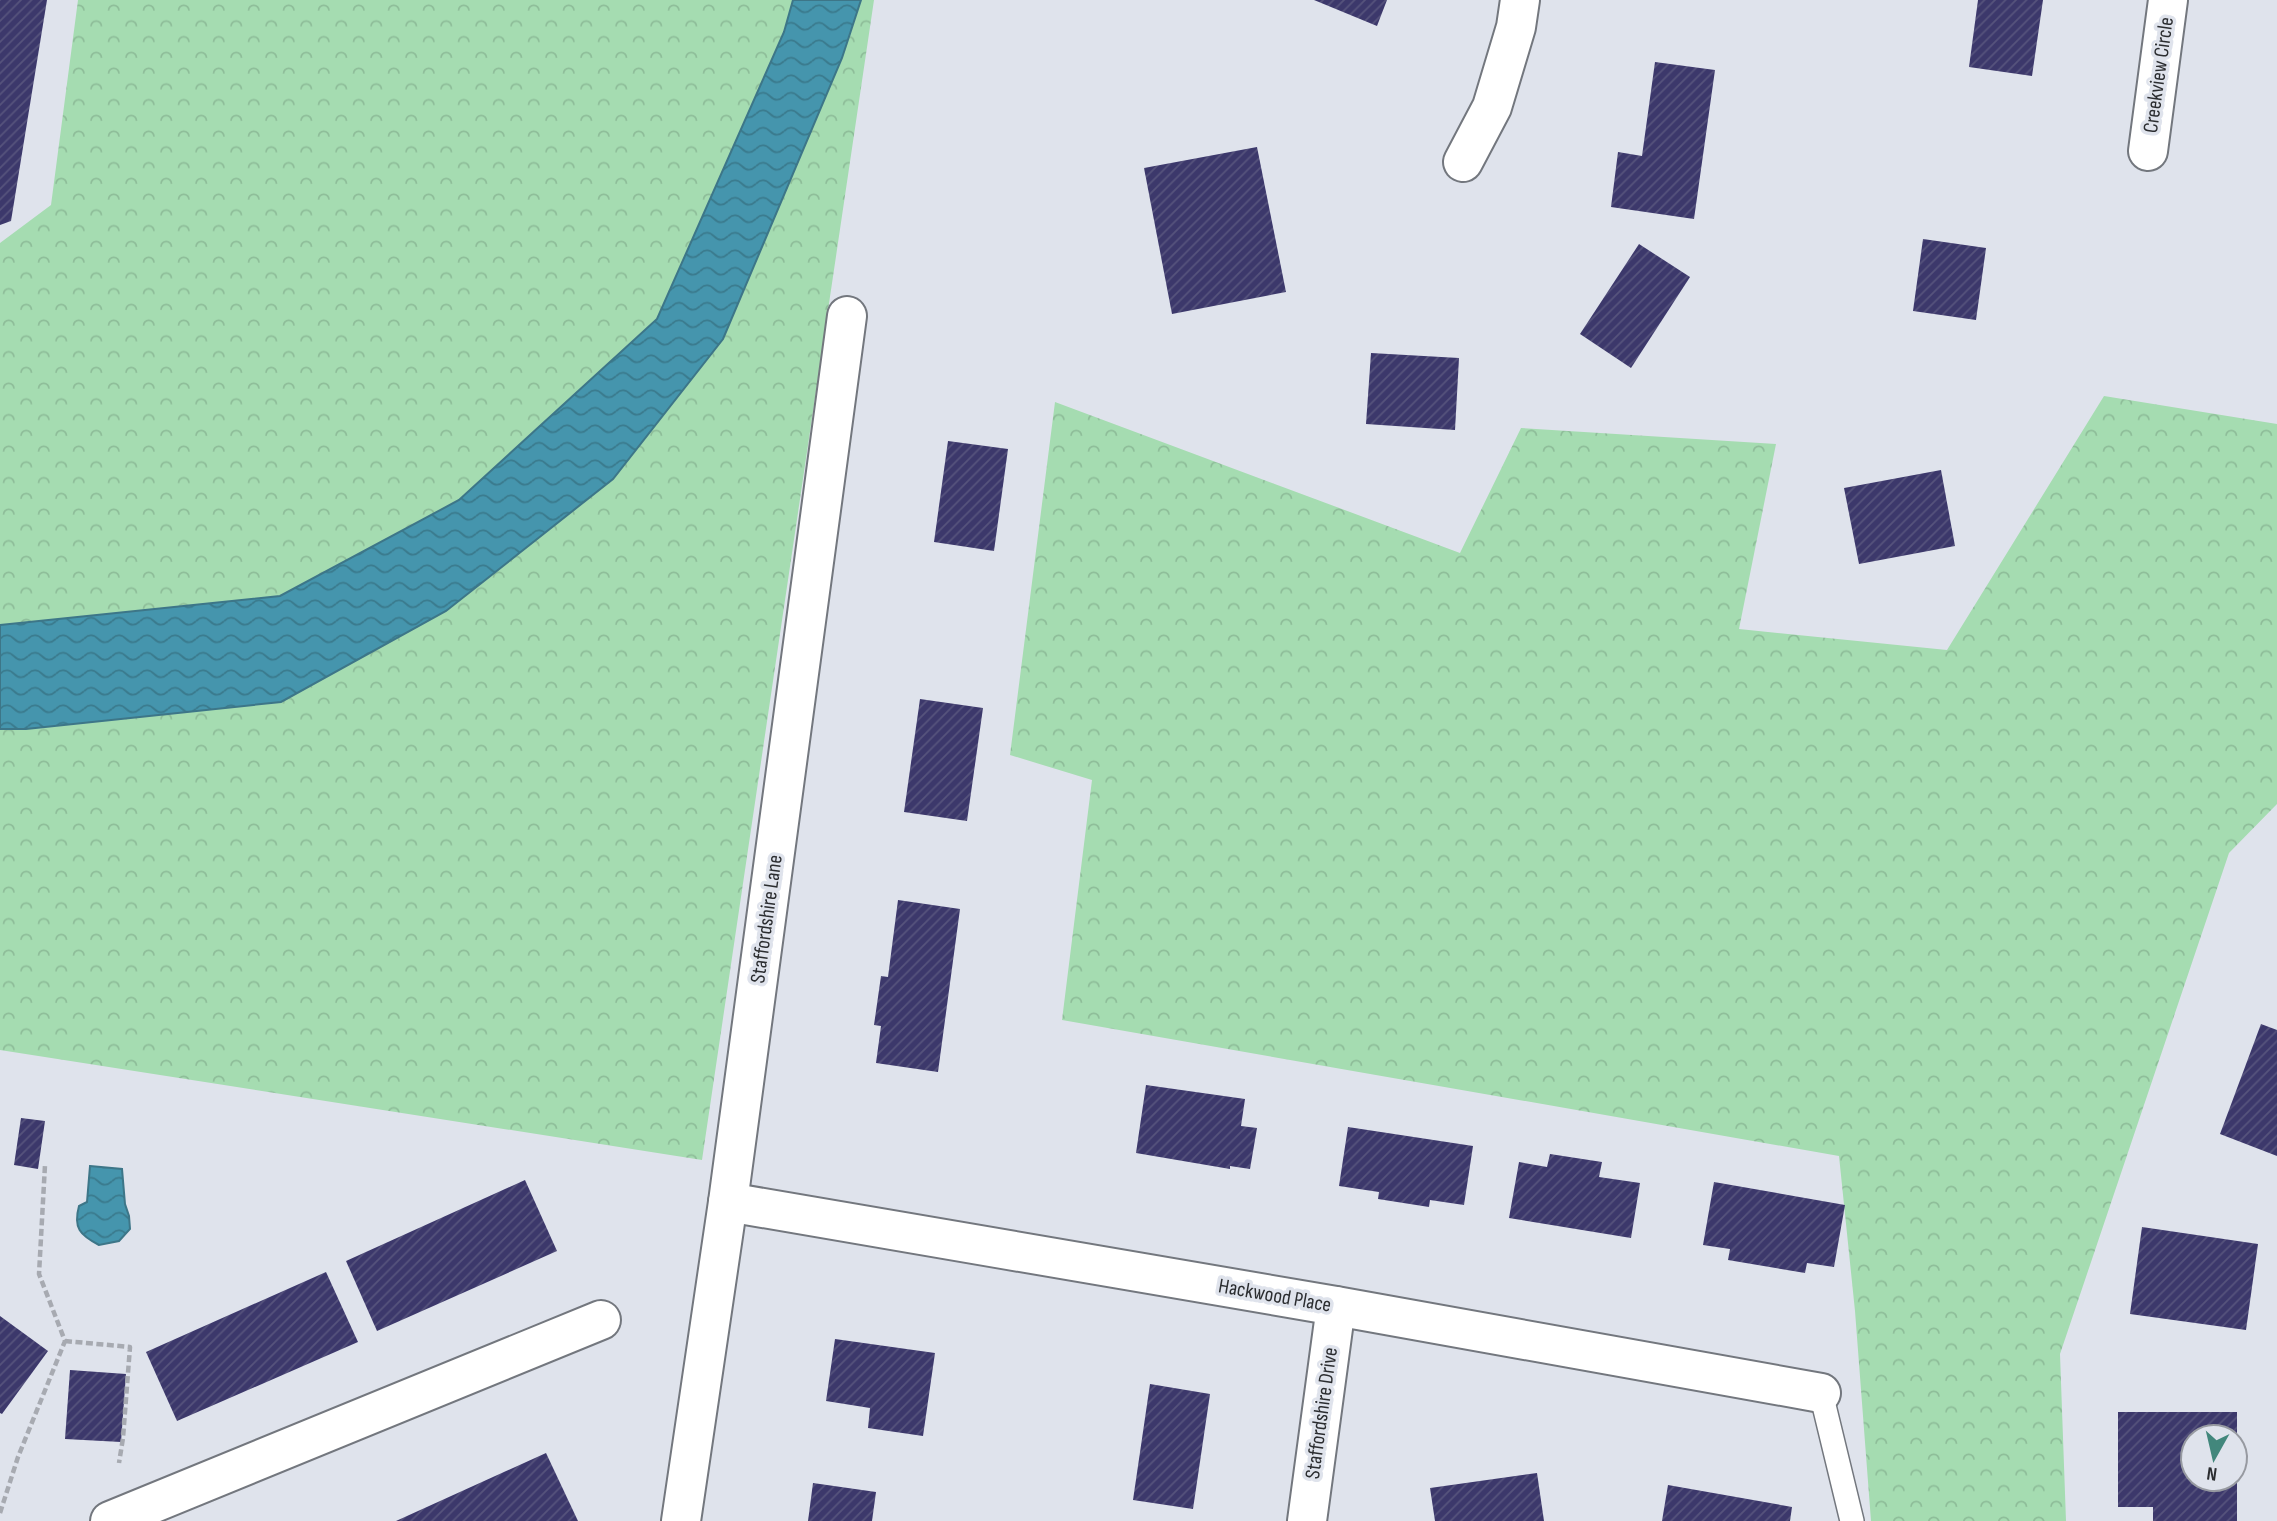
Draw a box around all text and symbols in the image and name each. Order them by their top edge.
street label: Creekview Circle [2138,16,2179,135]
street label: Staffordshire Lane [745,853,788,985]
street label: Hackwood Place [1217,1273,1333,1318]
street label: Staffordshire Drive [1300,1346,1343,1481]
north arrow [2179,1423,2249,1493]
text: N [2205,1461,2218,1485]

